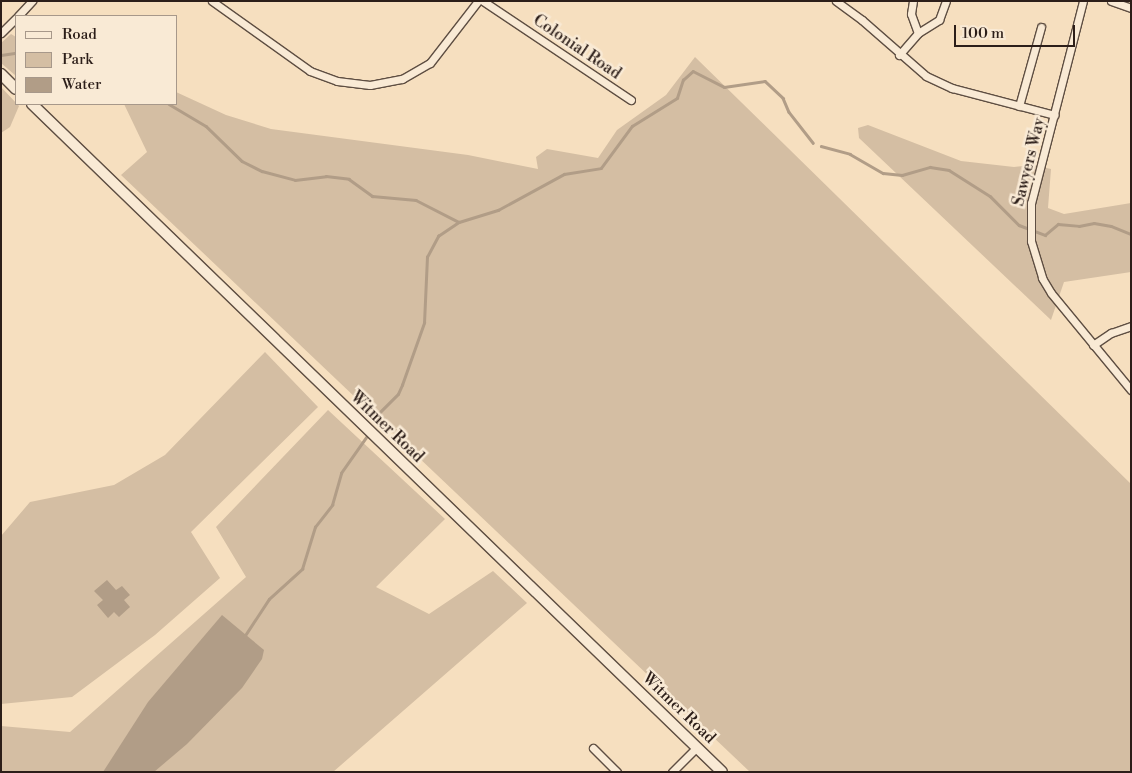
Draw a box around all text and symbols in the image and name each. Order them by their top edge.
street label: Colonial Road [529,11,625,83]
legend [15,15,178,105]
scale bar [957,15,1078,47]
text: 100 m [962,24,1004,43]
text: Road [62,25,97,44]
text: Park [62,50,93,69]
text: Water [62,75,101,94]
street label: Sawyers Way [1009,116,1049,208]
street label: Witmer Road [346,387,428,467]
street label: Witmer Road [638,668,720,748]

